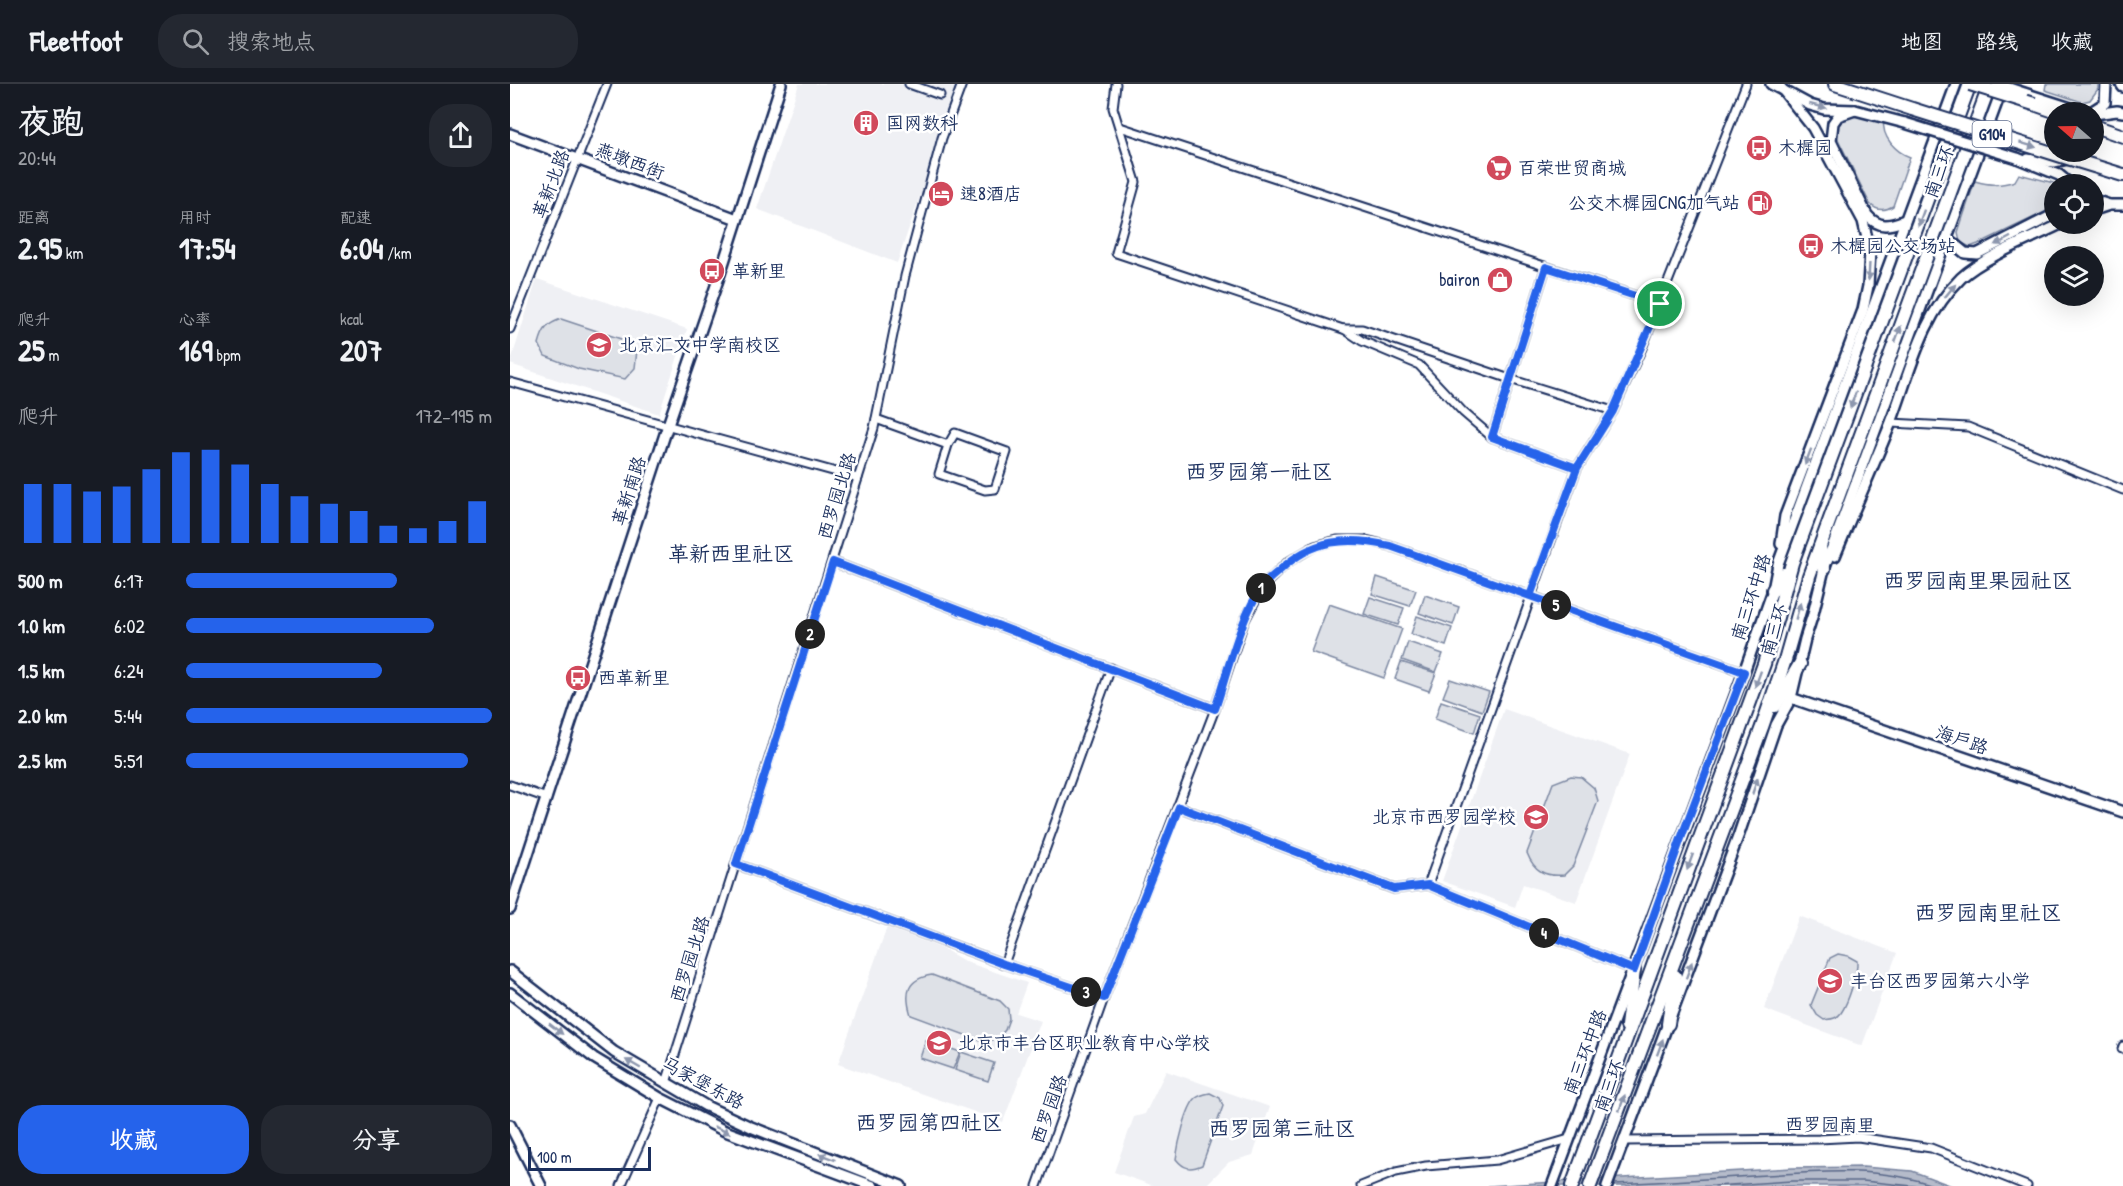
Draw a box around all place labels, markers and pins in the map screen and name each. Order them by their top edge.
building icon: 国网数科 [851,108,881,138]
place label: 国网数科 [886,110,958,135]
bus stop icon: 木樨园 [1744,133,1774,163]
place label: 木樨园 [1778,135,1832,160]
supermarket icon: 百荣世贸商城 [1484,153,1514,183]
place label: 百荣世贸商城 [1518,155,1626,180]
hotel icon: 速8酒店 [926,179,956,209]
place label: 速8酒店 [960,181,1022,206]
fuel station icon: 公交木樨园CNG加气站 [1745,188,1775,218]
place label: 公交木樨园CNG加气站 [1568,190,1740,215]
bus stop icon: 木樨园公交场站 [1796,231,1826,261]
place label: 木樨园公交场站 [1830,233,1956,258]
bus stop icon: 革新里 [697,256,727,286]
place label: 革新里 [732,258,786,283]
shop icon: bairon [1485,265,1515,295]
place label: bairon [1439,267,1480,292]
pin [1634,278,1685,329]
school or university icon: 北京汇文中学南校区 [584,330,614,360]
place label: 北京汇文中学南校区 [619,332,781,357]
pin: 1 [1246,573,1276,603]
pin: 5 [1541,590,1571,620]
pin: 2 [795,619,825,649]
bus stop icon: 西革新里 [563,663,593,693]
place label: 西革新里 [598,665,670,690]
school or university icon: 北京市西罗园学校 [1521,802,1551,832]
place label: 北京市西罗园学校 [1372,804,1516,829]
pin: 4 [1529,918,1559,948]
school or university icon: 丰台区西罗园第六小学 [1815,966,1845,996]
place label: 丰台区西罗园第六小学 [1850,968,2030,993]
pin: 3 [1071,977,1101,1007]
school or university icon: 北京市丰台区职业教育中心学校 [924,1028,954,1058]
place label: 北京市丰台区职业教育中心学校 [958,1030,1210,1055]

